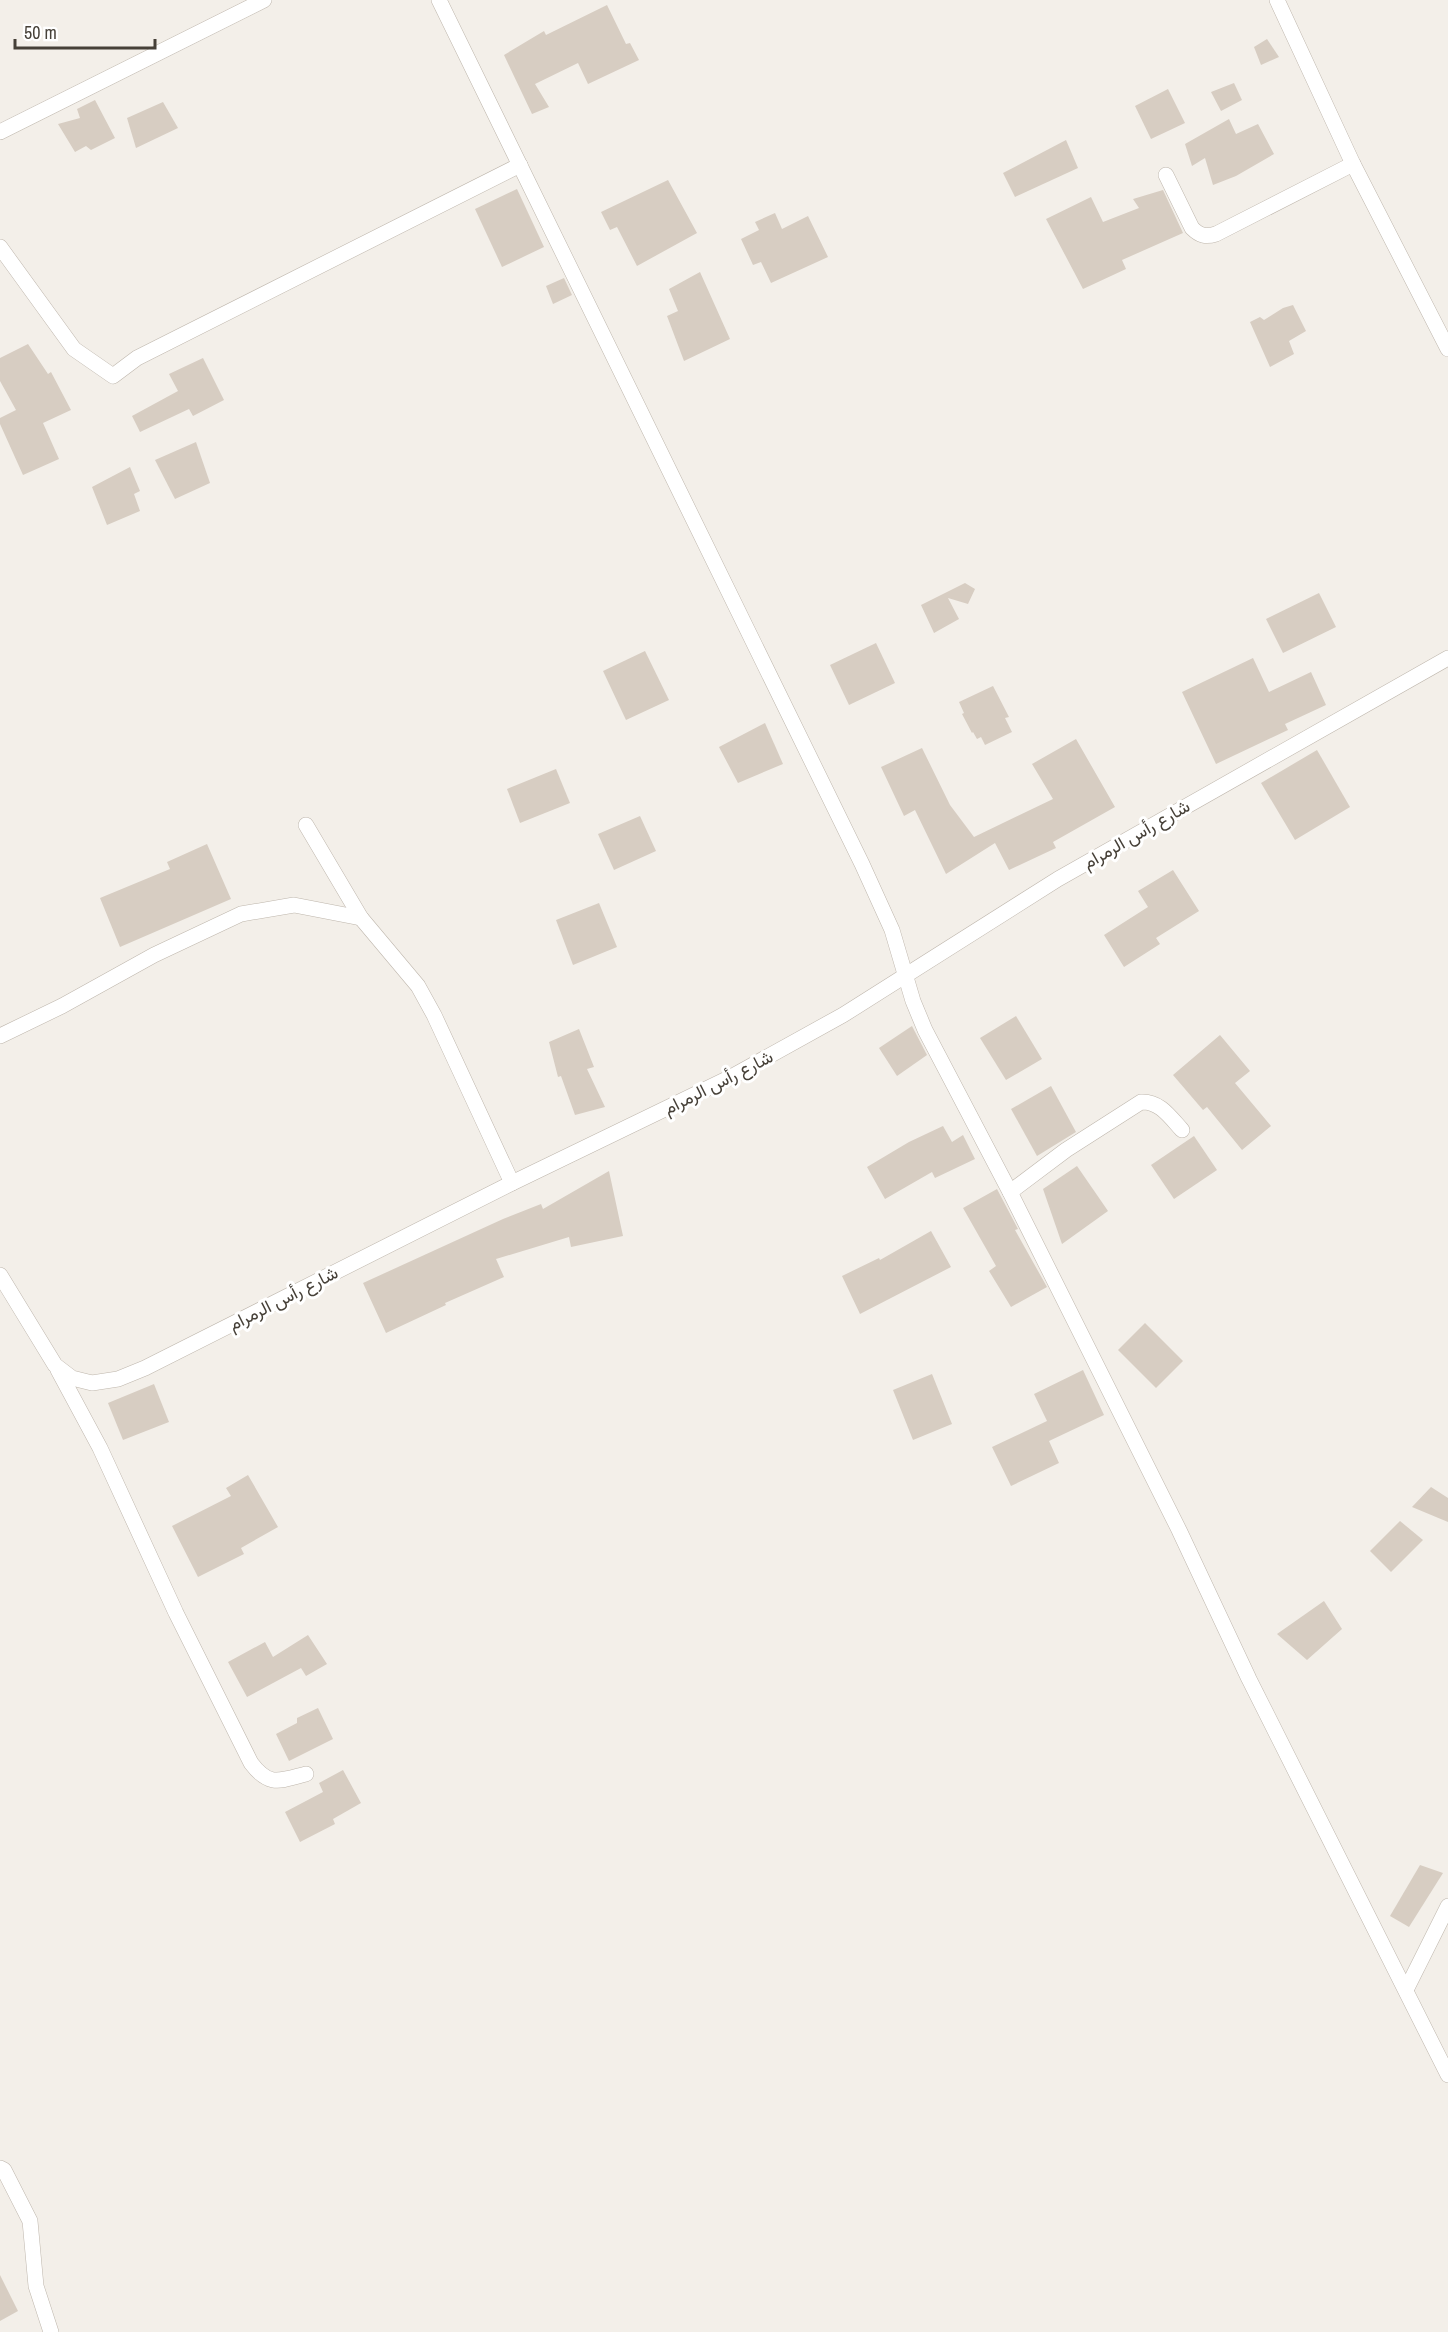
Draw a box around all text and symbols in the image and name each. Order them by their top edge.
scale bar [15,12,154,50]
text: 50 m [24,20,57,45]
street label: شارع رأس الرمرام [1078,793,1194,875]
street label: شارع رأس الرمرام [659,1044,777,1120]
street label: شارع رأس الرمرام [224,1260,342,1336]

